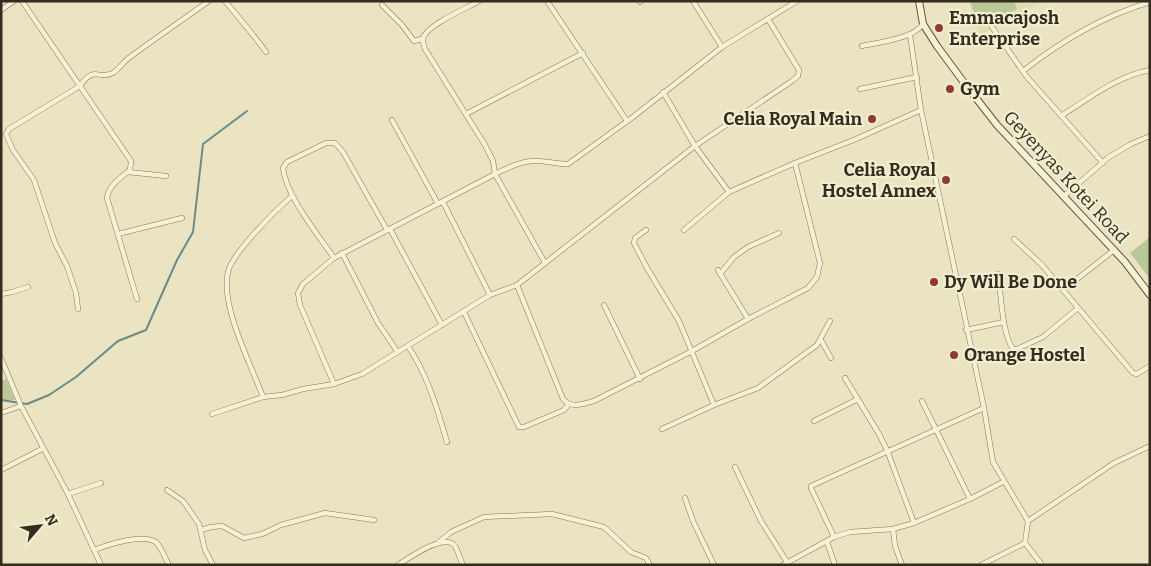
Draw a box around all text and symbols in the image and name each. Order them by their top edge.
place label: Emmacajosh Enterprise [949,7,1060,50]
marker: Emmacajosh Enterprise [933,22,945,34]
place label: Gym [960,78,1000,100]
marker: Gym [944,83,956,95]
street label: Geyenyas Kotei Road [999,106,1133,248]
place label: Celia Royal Main [723,108,862,130]
marker: Celia Royal Main [866,113,878,125]
place label: Celia Royal Hostel Annex [822,159,937,202]
marker: Celia Royal Hostel Annex [940,174,952,186]
place label: Dy Will Be Done [944,271,1077,293]
marker: Dy Will Be Done [928,276,940,288]
place label: Orange Hostel [964,344,1086,366]
marker: Orange Hostel [948,349,960,361]
north arrow [15,501,65,551]
text: N [41,511,61,529]

